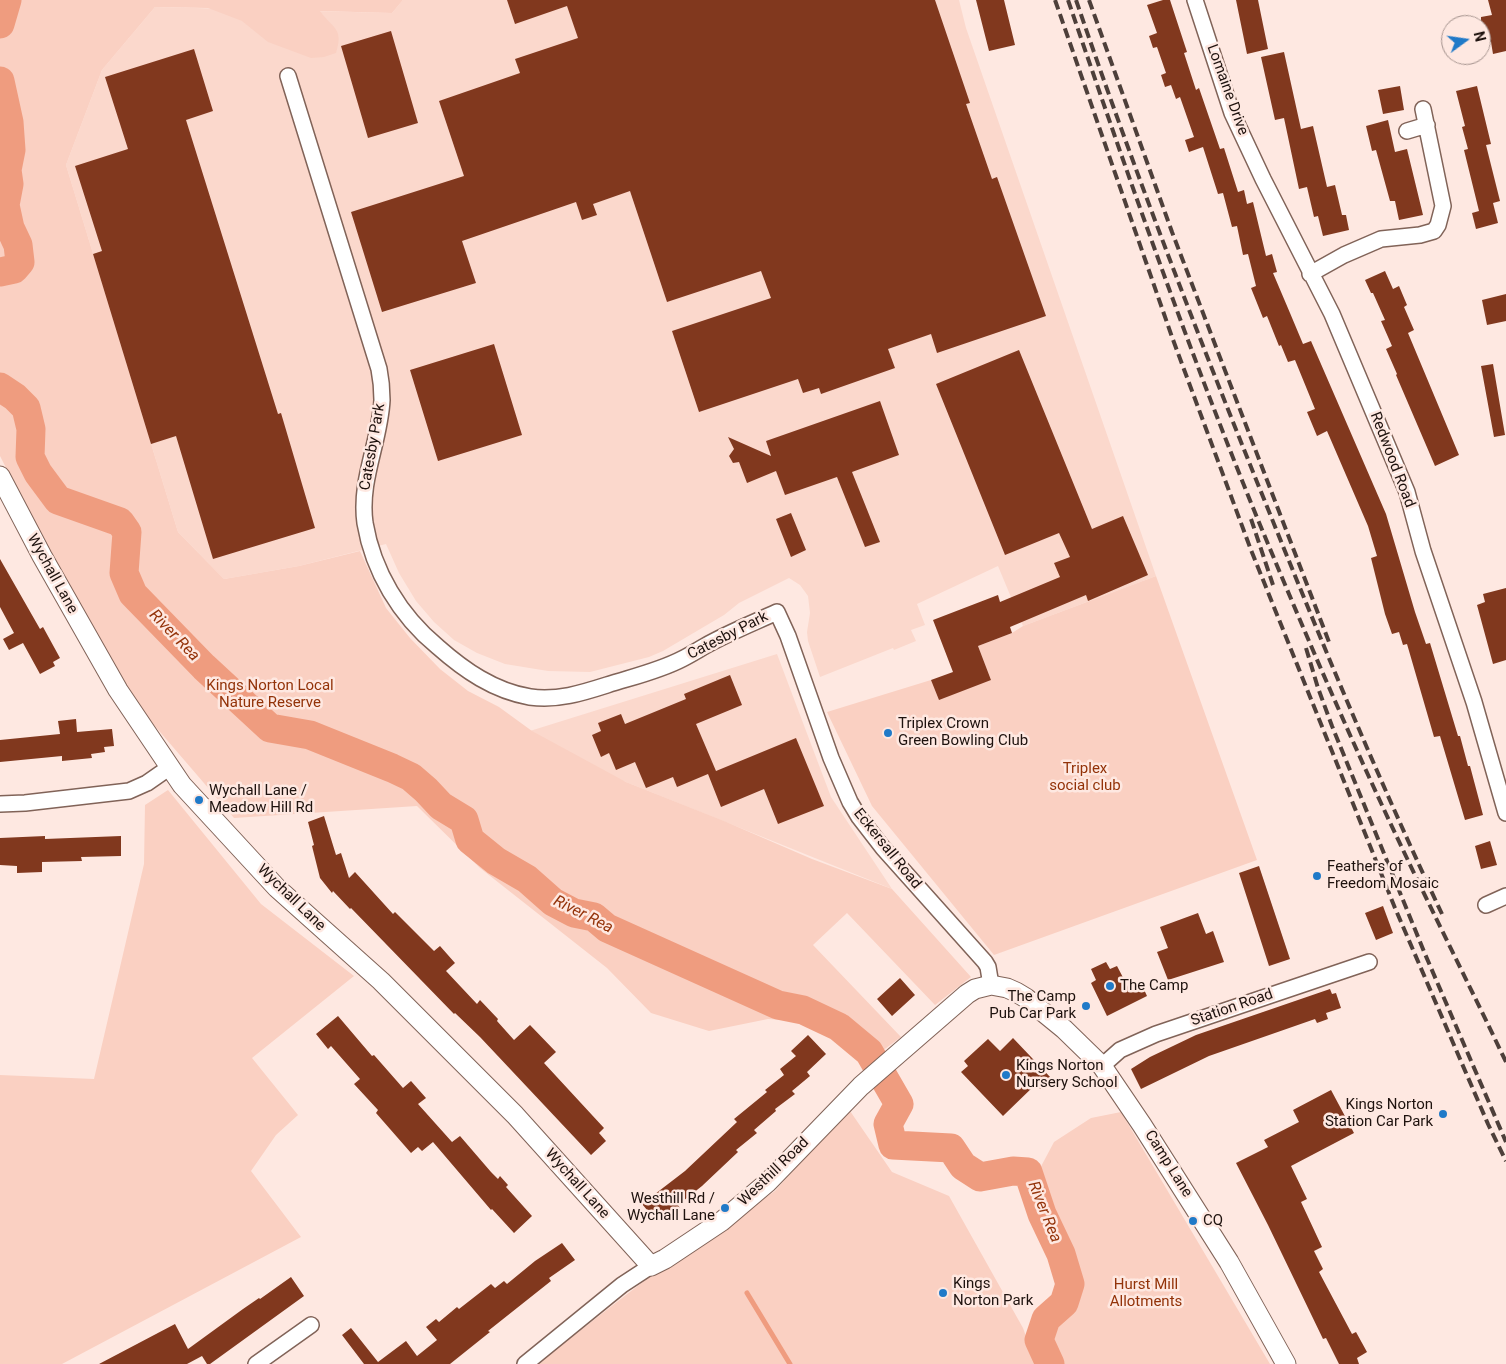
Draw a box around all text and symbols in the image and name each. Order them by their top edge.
north arrow [1441,15,1491,65]
text: N [1471,30,1489,43]
street label: Lomaine Drive [1202,42,1252,138]
street label: Catesby Park [357,402,389,492]
street label: Redwood Road [1366,410,1418,510]
street label: Wychall Lane [23,531,81,617]
water label: River Rea [145,606,203,666]
street label: Catesby Park [685,608,771,664]
park label: Kings Norton Local Nature Reserve [206,677,334,712]
place label: Triplex Crown Green Bowling Club [898,715,1028,750]
marker: Triplex Crown Green Bowling Club [882,727,894,739]
park label: Triplex social club [1049,760,1121,795]
place label: Wychall Lane / Meadow Hill Rd [209,782,313,817]
marker: Wychall Lane / Meadow Hill Rd [193,794,205,806]
street label: Eckersall Road [849,805,925,893]
place label: Feathers of Freedom Mosaic [1327,858,1439,893]
street label: Wychall Lane [253,861,329,935]
marker: Feathers of Freedom Mosaic [1311,870,1323,882]
water label: River Rea [550,892,616,938]
place label: The Camp [1120,977,1188,995]
marker: The Camp [1104,980,1116,992]
street label: Station Road [1189,986,1275,1030]
place label: The Camp Pub Car Park [989,988,1076,1023]
marker: The Camp Pub Car Park [1080,1000,1092,1012]
place label: Kings Norton Nursery School [1016,1057,1118,1092]
marker: Kings Norton Nursery School [1000,1069,1012,1081]
place label: Kings Norton Station Car Park [1325,1096,1433,1131]
marker: Kings Norton Station Car Park [1437,1108,1449,1120]
street label: Camp Lane [1140,1127,1196,1201]
street label: Westhill Road [735,1134,813,1210]
street label: Wychall Lane [541,1145,613,1223]
water label: River Rea [1023,1179,1065,1245]
place label: Westhill Rd / Wychall Lane [627,1190,715,1225]
marker: Westhill Rd / Wychall Lane [719,1202,731,1214]
place label: CQ [1203,1212,1223,1230]
marker: CQ [1187,1215,1199,1227]
place label: Kings Norton Park [953,1275,1033,1310]
park label: Hurst Mill Allotments [1110,1276,1182,1311]
marker: Kings Norton Park [937,1287,949,1299]

